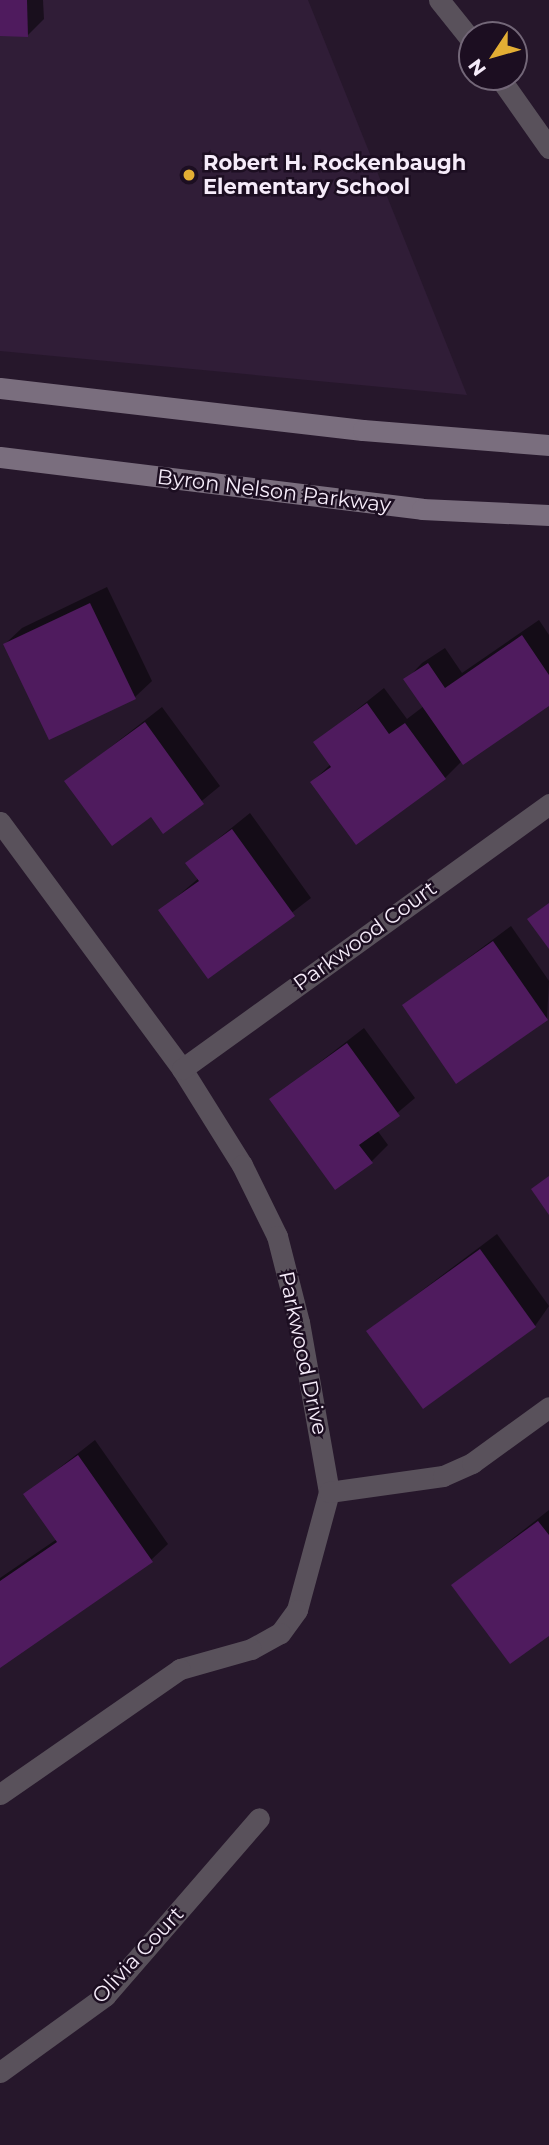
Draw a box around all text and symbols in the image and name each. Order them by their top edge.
north arrow [458,21,528,91]
text: N [463,54,491,80]
place label: Robert H. Rockenbaugh Elementary School [203,150,466,200]
marker: Robert H. Rockenbaugh Elementary School [181,167,197,183]
street label: Byron Nelson Parkway [156,464,392,518]
street label: Parkwood Court [289,876,441,996]
street label: Parkwood Drive [273,1269,333,1437]
street label: Olivia Court [87,1902,189,2008]

